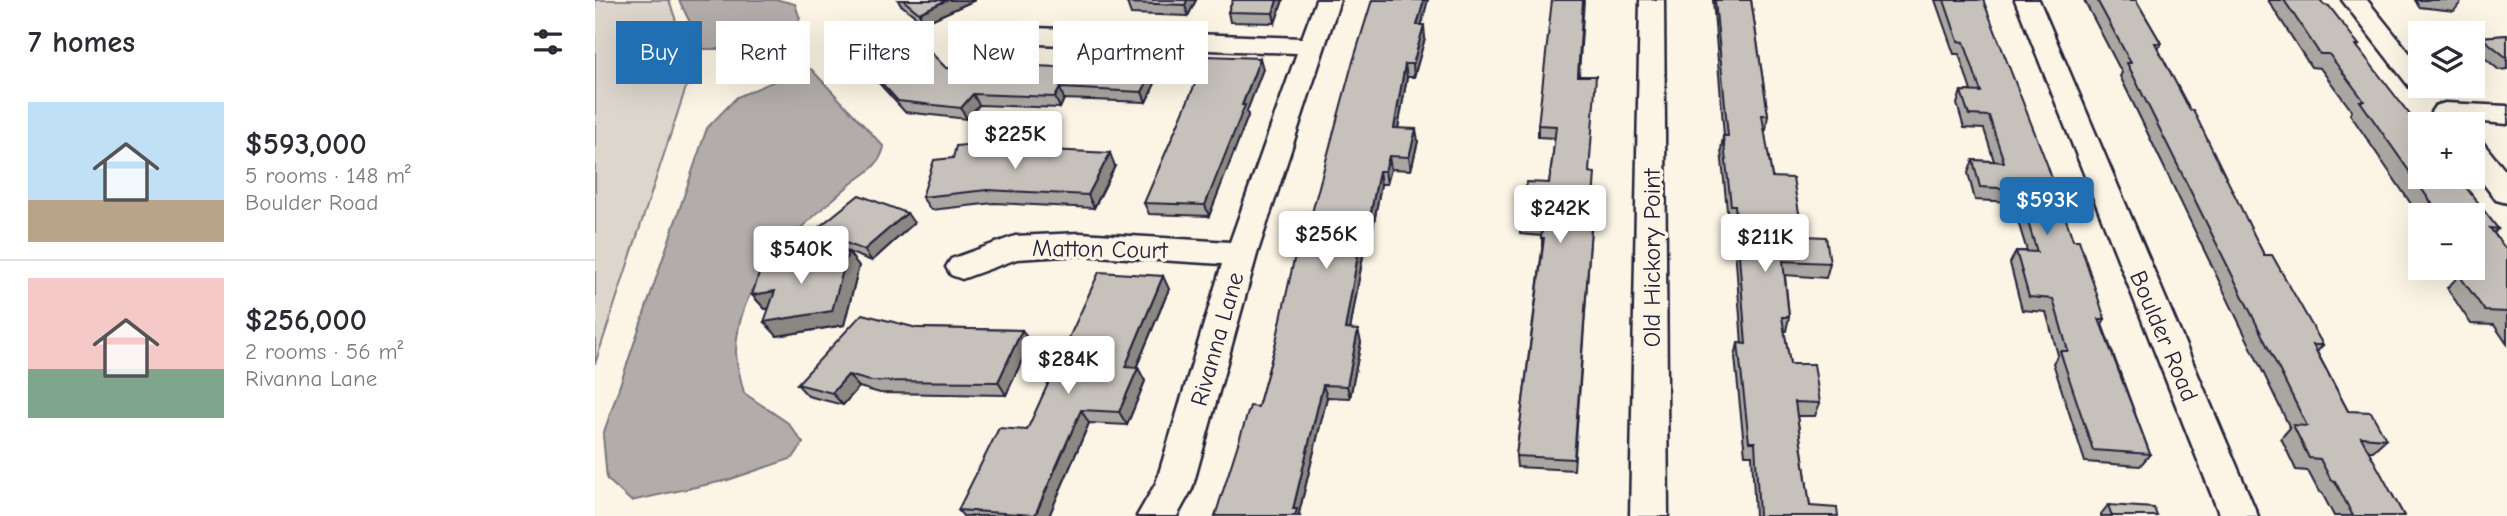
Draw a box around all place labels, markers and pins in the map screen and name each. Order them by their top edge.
pin: $225K [966,111,1064,171]
pin: $593K [1998,177,2096,237]
pin: $242K [1511,186,1609,245]
pin: $256K [1277,212,1375,271]
pin: $211K [1716,215,1814,274]
pin: $540K [752,226,850,286]
pin: $284K [1019,336,1117,396]

